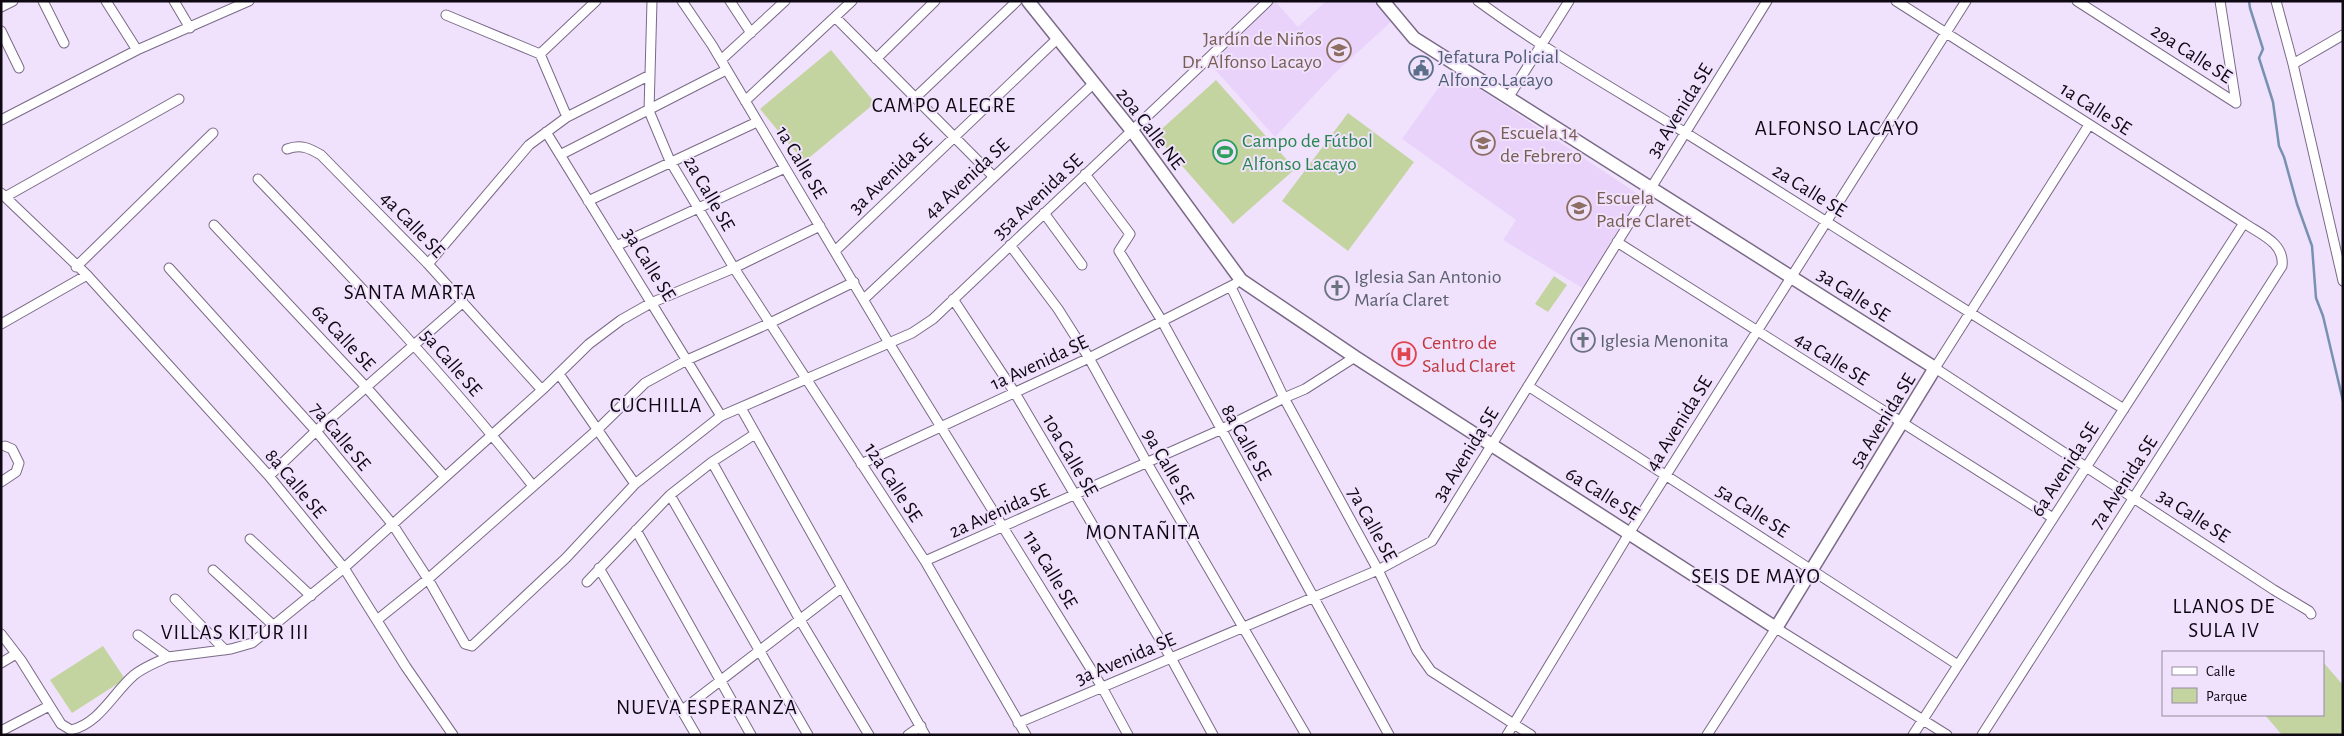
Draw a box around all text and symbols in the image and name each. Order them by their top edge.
street label: 29a Calle SE [2147,20,2236,88]
place label: Jardín de Niños Dr. Alfonso Lacayo [1182,29,1322,72]
school or university icon: Jardín de Niños Dr. Alfonso Lacayo [1326,37,1352,63]
place label: Jefatura Policial Alfonzo Lacayo [1438,47,1559,90]
public building icon: Jefatura Policial Alfonzo Lacayo [1408,55,1434,81]
street label: 3a Avenida SE [1643,60,1717,161]
street label: 1a Calle SE [2056,79,2135,139]
street label: 20a Calle NE [1112,84,1188,173]
district label: CAMPO ALEGRE [872,95,1016,116]
district label: ALFONSO LACAYO [1755,118,1919,139]
street label: 1a Calle SE [772,123,831,202]
place label: Escuela 14 de Febrero [1500,123,1582,166]
street label: 3a Avenida SE [845,129,936,218]
school or university icon: Escuela 14 de Febrero [1470,130,1496,156]
place label: Campo de Fútbol Alfonso Lacayo [1242,131,1373,174]
street label: 4a Avenida SE [920,134,1013,223]
sports icon: Campo de Fútbol Alfonso Lacayo [1212,139,1238,165]
street label: 35a Avenida SE [989,150,1087,243]
street label: 2a Calle SE [680,153,739,235]
street label: 2a Calle SE [1769,160,1850,221]
street label: 4a Calle SE [376,188,449,262]
place label: Escuela Padre Claret [1596,188,1691,231]
school or university icon: Escuela Padre Claret [1566,195,1592,221]
street label: 3a Calle SE [619,225,680,305]
street label: 3a Calle SE [1814,264,1894,326]
place label: Iglesia San Antonio María Claret [1354,267,1502,310]
church icon: Iglesia San Antonio María Claret [1324,275,1350,301]
district label: SANTA MARTA [344,282,476,303]
street label: 6a Calle SE [308,300,379,375]
street label: 5a Calle SE [417,325,486,400]
church icon: Iglesia Menonita [1570,327,1596,353]
street label: 4a Calle SE [1791,328,1872,390]
street label: 1a Avenida SE [988,331,1092,394]
place label: Iglesia Menonita [1600,331,1729,351]
place label: Centro de Salud Claret [1422,333,1516,376]
hospital icon: Centro de Salud Claret [1391,341,1417,367]
street label: 5a Avenida SE [1846,370,1920,471]
street label: 4a Avenida SE [1642,372,1716,475]
district label: CUCHILLA [610,395,702,416]
street label: 7a Calle SE [306,399,374,475]
street label: 8a Calle SE [1217,401,1275,484]
street label: 3a Avenida SE [1429,404,1503,505]
street label: 10a Calle SE [1039,411,1102,500]
street label: 6a Avenida SE [2027,419,2103,520]
street label: 9a Calle SE [1139,426,1198,508]
street label: 7a Avenida SE [2086,432,2161,533]
street label: 12a Calle SE [860,440,926,526]
street label: 8a Calle SE [261,445,330,522]
street label: 6a Calle SE [1562,463,1643,525]
street label: 2a Avenida SE [946,480,1053,542]
street label: 5a Calle SE [1713,480,1793,542]
street label: 7a Calle SE [1344,484,1401,566]
street label: 3a Calle SE [2154,485,2234,547]
district label: MONTAÑITA [1085,520,1201,543]
street label: 11a Calle SE [1019,527,1081,612]
district label: SEIS DE MAYO [1691,566,1821,587]
district label: LLANOS DE SULA IV [2173,596,2276,641]
district label: VILLAS KITUR III [161,622,309,643]
street label: 3a Avenida SE [1072,629,1179,689]
legend [2162,651,2324,716]
text: Calle [2206,664,2235,679]
text: Parque [2206,689,2247,704]
district label: NUEVA ESPERANZA [616,697,798,718]

